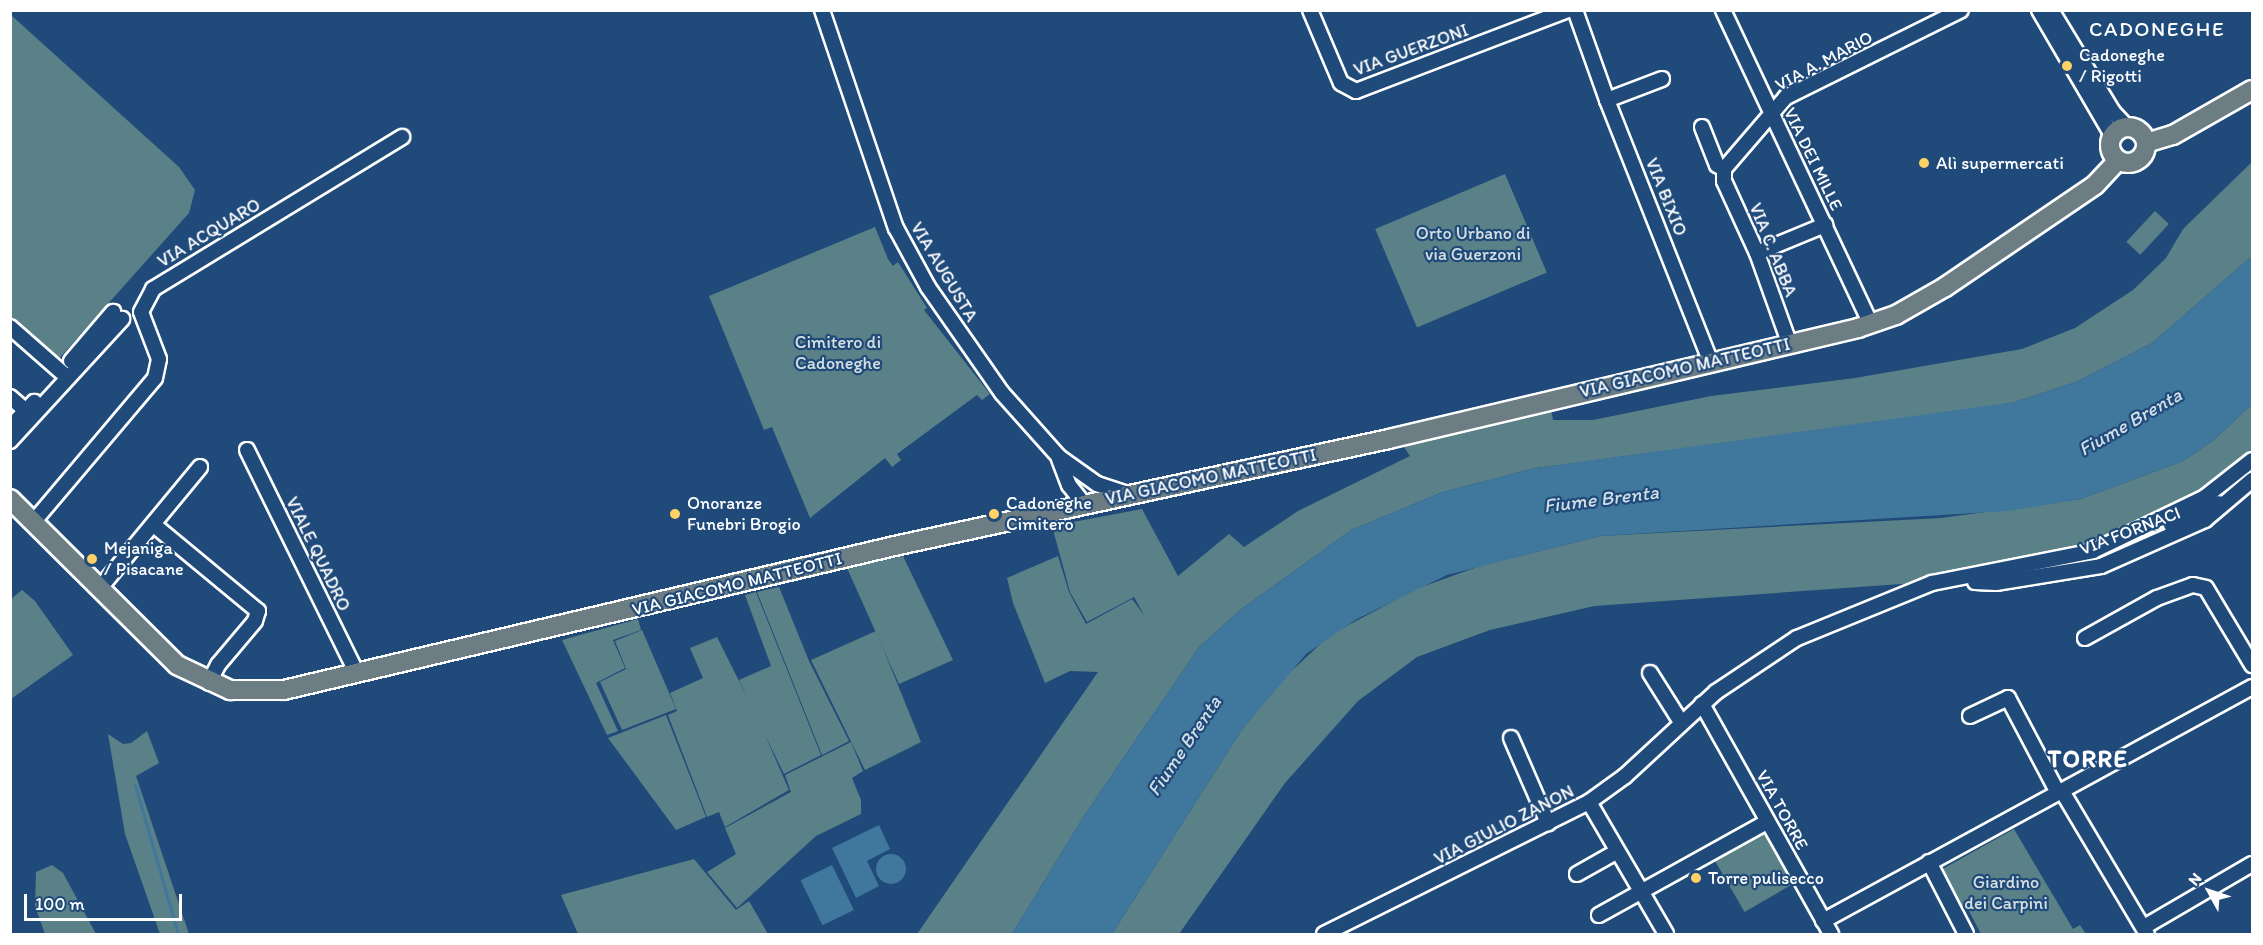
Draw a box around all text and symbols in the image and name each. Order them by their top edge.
district label: CADONEGHE [2089,16,2225,42]
street label: VIA GUERZONI [1351,19,1471,81]
street label: VIA A. MARIO [1772,26,1876,96]
place label: Cadoneghe / Rigotti [2079,45,2165,88]
marker: Cadoneghe / Rigotti [2060,59,2074,73]
street label: VIA DEI MILLE [1779,104,1847,214]
place label: Alì supermercati [1936,152,2064,174]
street label: VIA BIXIO [1641,156,1691,238]
marker: Alì supermercati [1917,156,1931,170]
street label: VIA ACQUARO [154,194,264,272]
street label: VIA C. ABBA [1744,200,1802,300]
street label: VIA AUGUSTA [906,218,982,326]
park label: Orto Urbano di via Guerzoni [1415,223,1531,266]
park label: Cimitero di Cadoneghe [795,332,881,374]
street label: VIA GIACOMO MATTEOTTI [1578,333,1792,403]
water label: Fiume Brenta [2074,383,2186,461]
street label: VIA GIACOMO MATTEOTTI [1104,444,1318,510]
water label: Fiume Brenta [1542,480,1660,518]
place label: Onoranze Funebri Brogio [687,493,801,536]
place label: Cadoneghe Cimitero [1006,493,1092,536]
street label: VIALE QUADRO [281,494,355,614]
street label: VIA FORNACI [2076,502,2184,560]
marker: Onoranze Funebri Brogio [668,507,682,521]
marker: Cadoneghe Cimitero [987,507,1001,521]
place label: Mejaniga / Pisacane [104,538,184,580]
street label: VIA GIACOMO MATTEOTTI [630,548,844,620]
marker: Mejaniga / Pisacane [85,552,99,566]
water label: Fiume Brenta [1142,691,1226,801]
district label: TORRE [2047,745,2129,773]
street label: VIA TORRE [1751,766,1813,854]
street label: VIA GIULIO ZANON [1430,780,1578,870]
north arrow [2179,861,2239,921]
place label: Torre pulisecco [1708,867,1824,889]
text: N [2184,869,2206,889]
marker: Torre pulisecco [1689,871,1703,885]
park label: Giardino dei Carpini [1964,872,2048,914]
scale bar [27,882,184,920]
text: 100 m [35,893,85,915]

